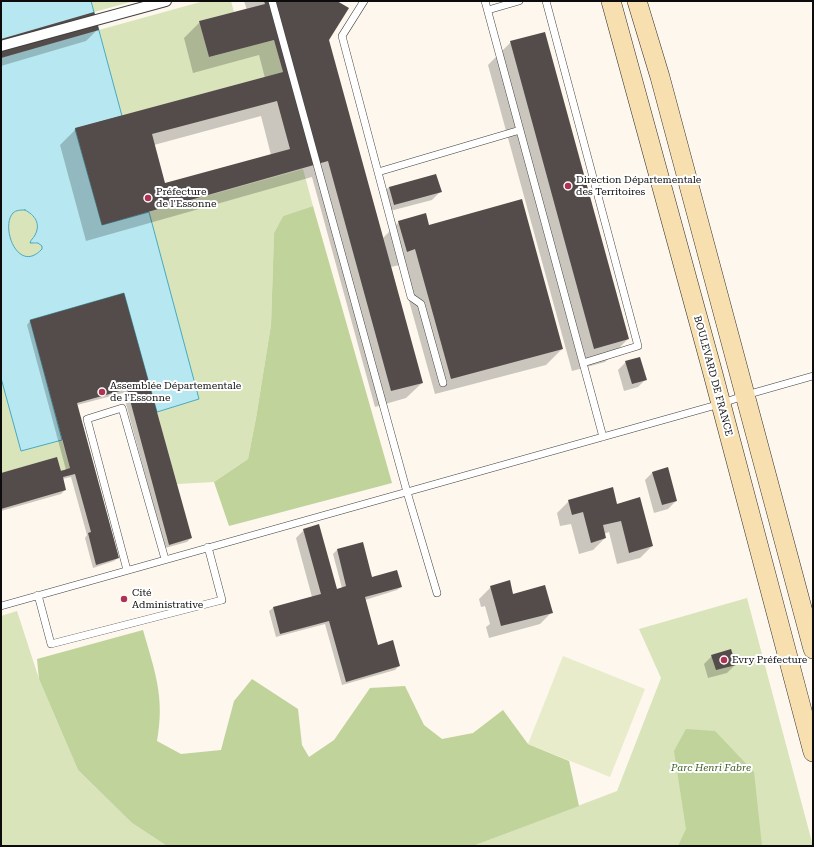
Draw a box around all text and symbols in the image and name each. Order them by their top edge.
place label: Direction Départementale des Territoires [576,174,701,198]
marker: Direction Départementale des Territoires [563,181,573,191]
place label: Préfecture de l'Essonne [156,186,216,210]
marker: Préfecture de l'Essonne [143,193,153,203]
street label: BOULEVARD DE FRANCE [691,315,735,437]
place label: Assemblée Départementale de l'Essonne [110,380,241,404]
marker: Assemblée Départementale de l'Essonne [97,387,107,397]
place label: Cité Administrative [132,587,203,610]
marker: Cité Administrative [119,594,129,604]
place label: Evry Préfecture [732,654,807,666]
marker: Evry Préfecture [719,655,729,665]
park label: Parc Henri Fabre [671,762,751,774]

